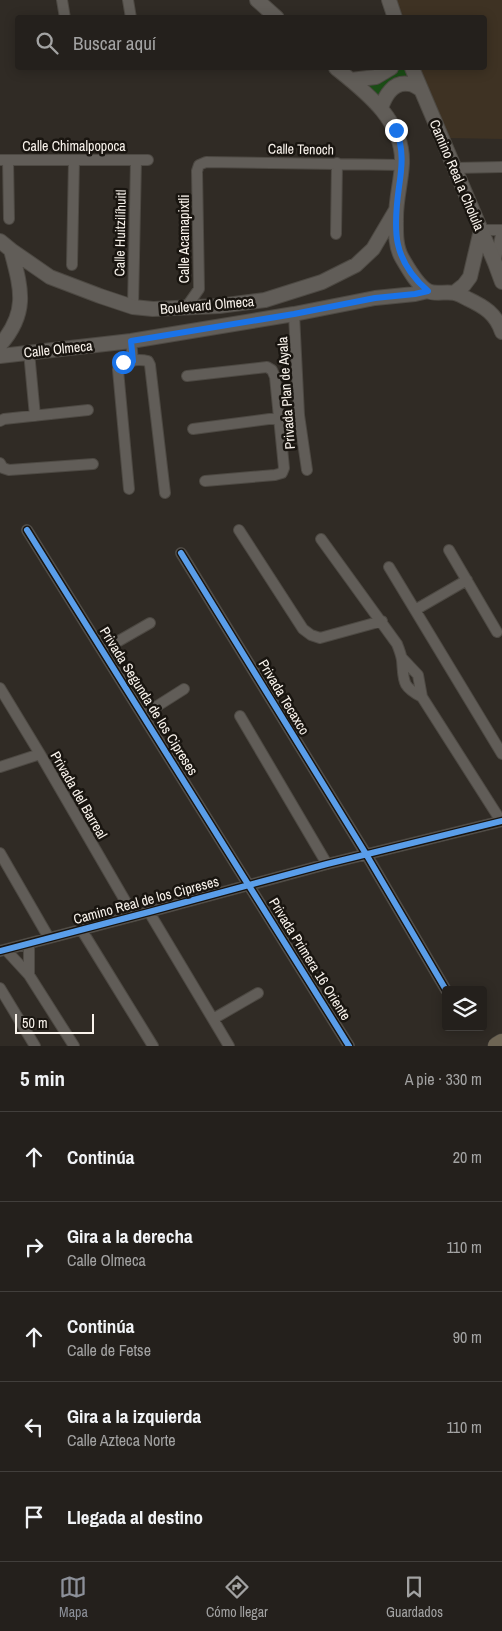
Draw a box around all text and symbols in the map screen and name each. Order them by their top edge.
search box [15,15,487,70]
icon: search [33,29,61,57]
text: Buscar aquí [73,30,156,56]
street label: Camino Real a Cholula [426,117,489,234]
route end [385,119,408,142]
street label: Calle Chimalpopoca [22,137,126,155]
street label: Calle Tenoch [268,139,334,159]
street label: Calle Huitzilíhuitl [110,189,130,277]
street label: Calle Acamapixtli [175,195,193,283]
street label: Boulevard Olmeca [159,292,255,318]
street label: Calle Olmeca [23,336,94,362]
street label: Privada Plan de Ayala [273,336,299,450]
route start [112,351,135,374]
street label: Privada Segunda de los Cipreses [96,623,202,779]
street label: Privada Tecaxco [254,656,314,738]
street label: Privada del Barreal [47,748,111,842]
street label: Camino Real de los Cipreses [71,872,221,928]
street label: Privada Primera 16 Oriente [265,894,355,1024]
map controls [442,986,487,1031]
button: layers [442,986,487,1031]
scale bar [15,1011,94,1034]
text: 50 m [22,1014,48,1032]
text: 5 min [20,1064,65,1093]
text: A pie · 330 m [405,1068,482,1090]
icon: ahead [20,1143,48,1171]
text: Continúa [67,1144,135,1170]
text: 20 m [453,1146,482,1168]
text: Gira a la derecha [67,1223,193,1249]
icon: right [20,1233,48,1261]
text: 110 m [446,1236,482,1258]
text: Calle Olmeca [67,1249,146,1271]
text: Continúa [67,1313,135,1339]
icon: ahead [20,1323,48,1351]
text: 90 m [453,1326,482,1348]
text: Calle de Fetse [67,1339,151,1361]
text: Gira a la izquierda [67,1403,201,1429]
icon: left [20,1413,48,1441]
text: 110 m [446,1416,482,1438]
text: Calle Azteca Norte [67,1429,176,1451]
icon: arrive [20,1503,48,1531]
text: Llegada al destino [67,1504,203,1530]
tab: Mapa [59,1573,88,1621]
tab: Cómo llegar [206,1573,268,1621]
tab: Guardados [386,1573,443,1621]

